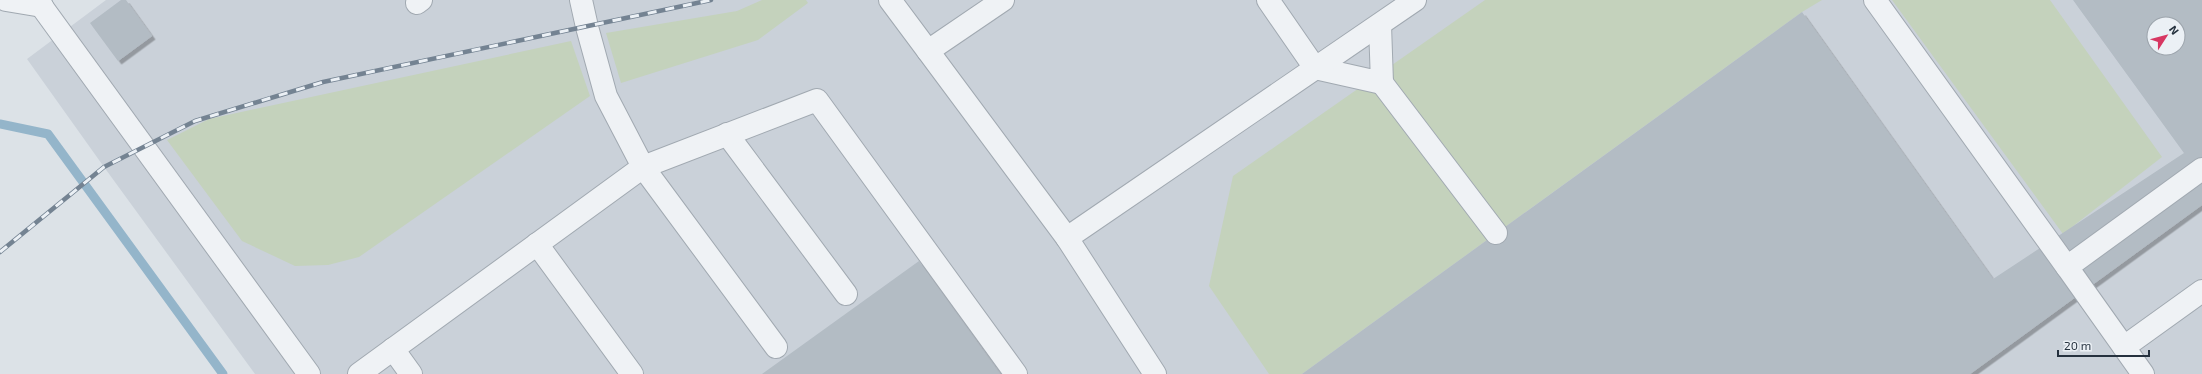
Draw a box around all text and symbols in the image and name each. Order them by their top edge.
north arrow [2146,16,2186,56]
text: N [2167,23,2182,37]
scale bar [2058,332,2149,358]
text: 20 m [2064,338,2091,352]

